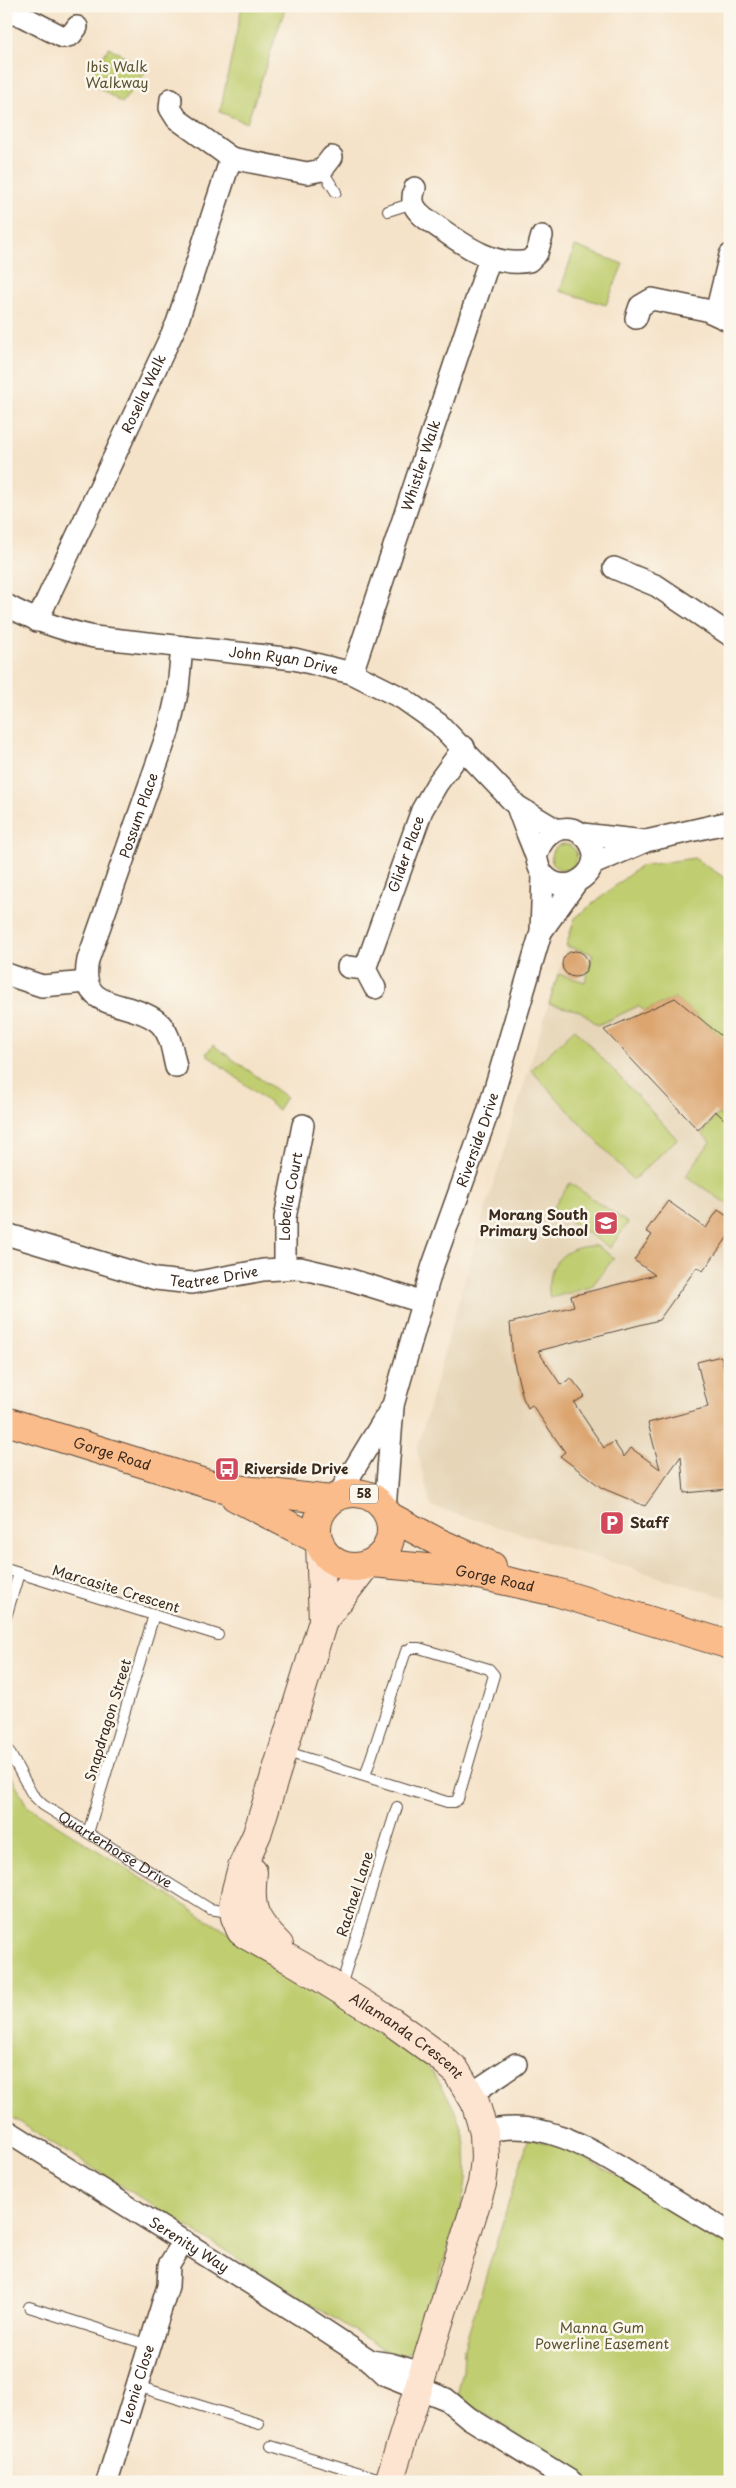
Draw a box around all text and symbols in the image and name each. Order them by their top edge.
park label: Ibis Walk Walkway [86,56,148,93]
street label: Rosella Walk [116,350,171,437]
street label: Whistler Walk [396,416,446,513]
street label: John Ryan Drive [228,641,341,679]
street label: Possum Place [114,770,163,861]
street label: Glider Place [382,813,429,895]
street label: Riverside Drive [451,1090,503,1190]
street label: Lobelia Court [274,1150,308,1241]
place label: Morang South Primary School [479,1204,588,1241]
school or university icon: Morang South Primary School [593,1210,619,1236]
street label: Teatree Drive [168,1260,260,1293]
street label: Gorge Road [71,1432,154,1475]
bus stop icon: Riverside Drive [214,1456,240,1482]
place label: Riverside Drive [244,1458,348,1479]
road number: 58 [350,1485,378,1504]
parking icon: Staff [599,1510,625,1536]
place label: Staff [630,1512,670,1533]
street label: Marcasite Crescent [50,1559,183,1618]
street label: Gorge Road [454,1559,536,1597]
street label: Snapdragon Street [79,1656,136,1784]
street label: Quarterhorse Drive [54,1806,177,1893]
street label: Rachael Lane [331,1848,378,1939]
street label: Allamanda Crescent [346,1987,469,2083]
street label: Serenity Way [145,2211,233,2277]
park label: Manna Gum Powerline Easement [535,2317,669,2354]
street label: Leonie Close [115,2342,159,2427]

